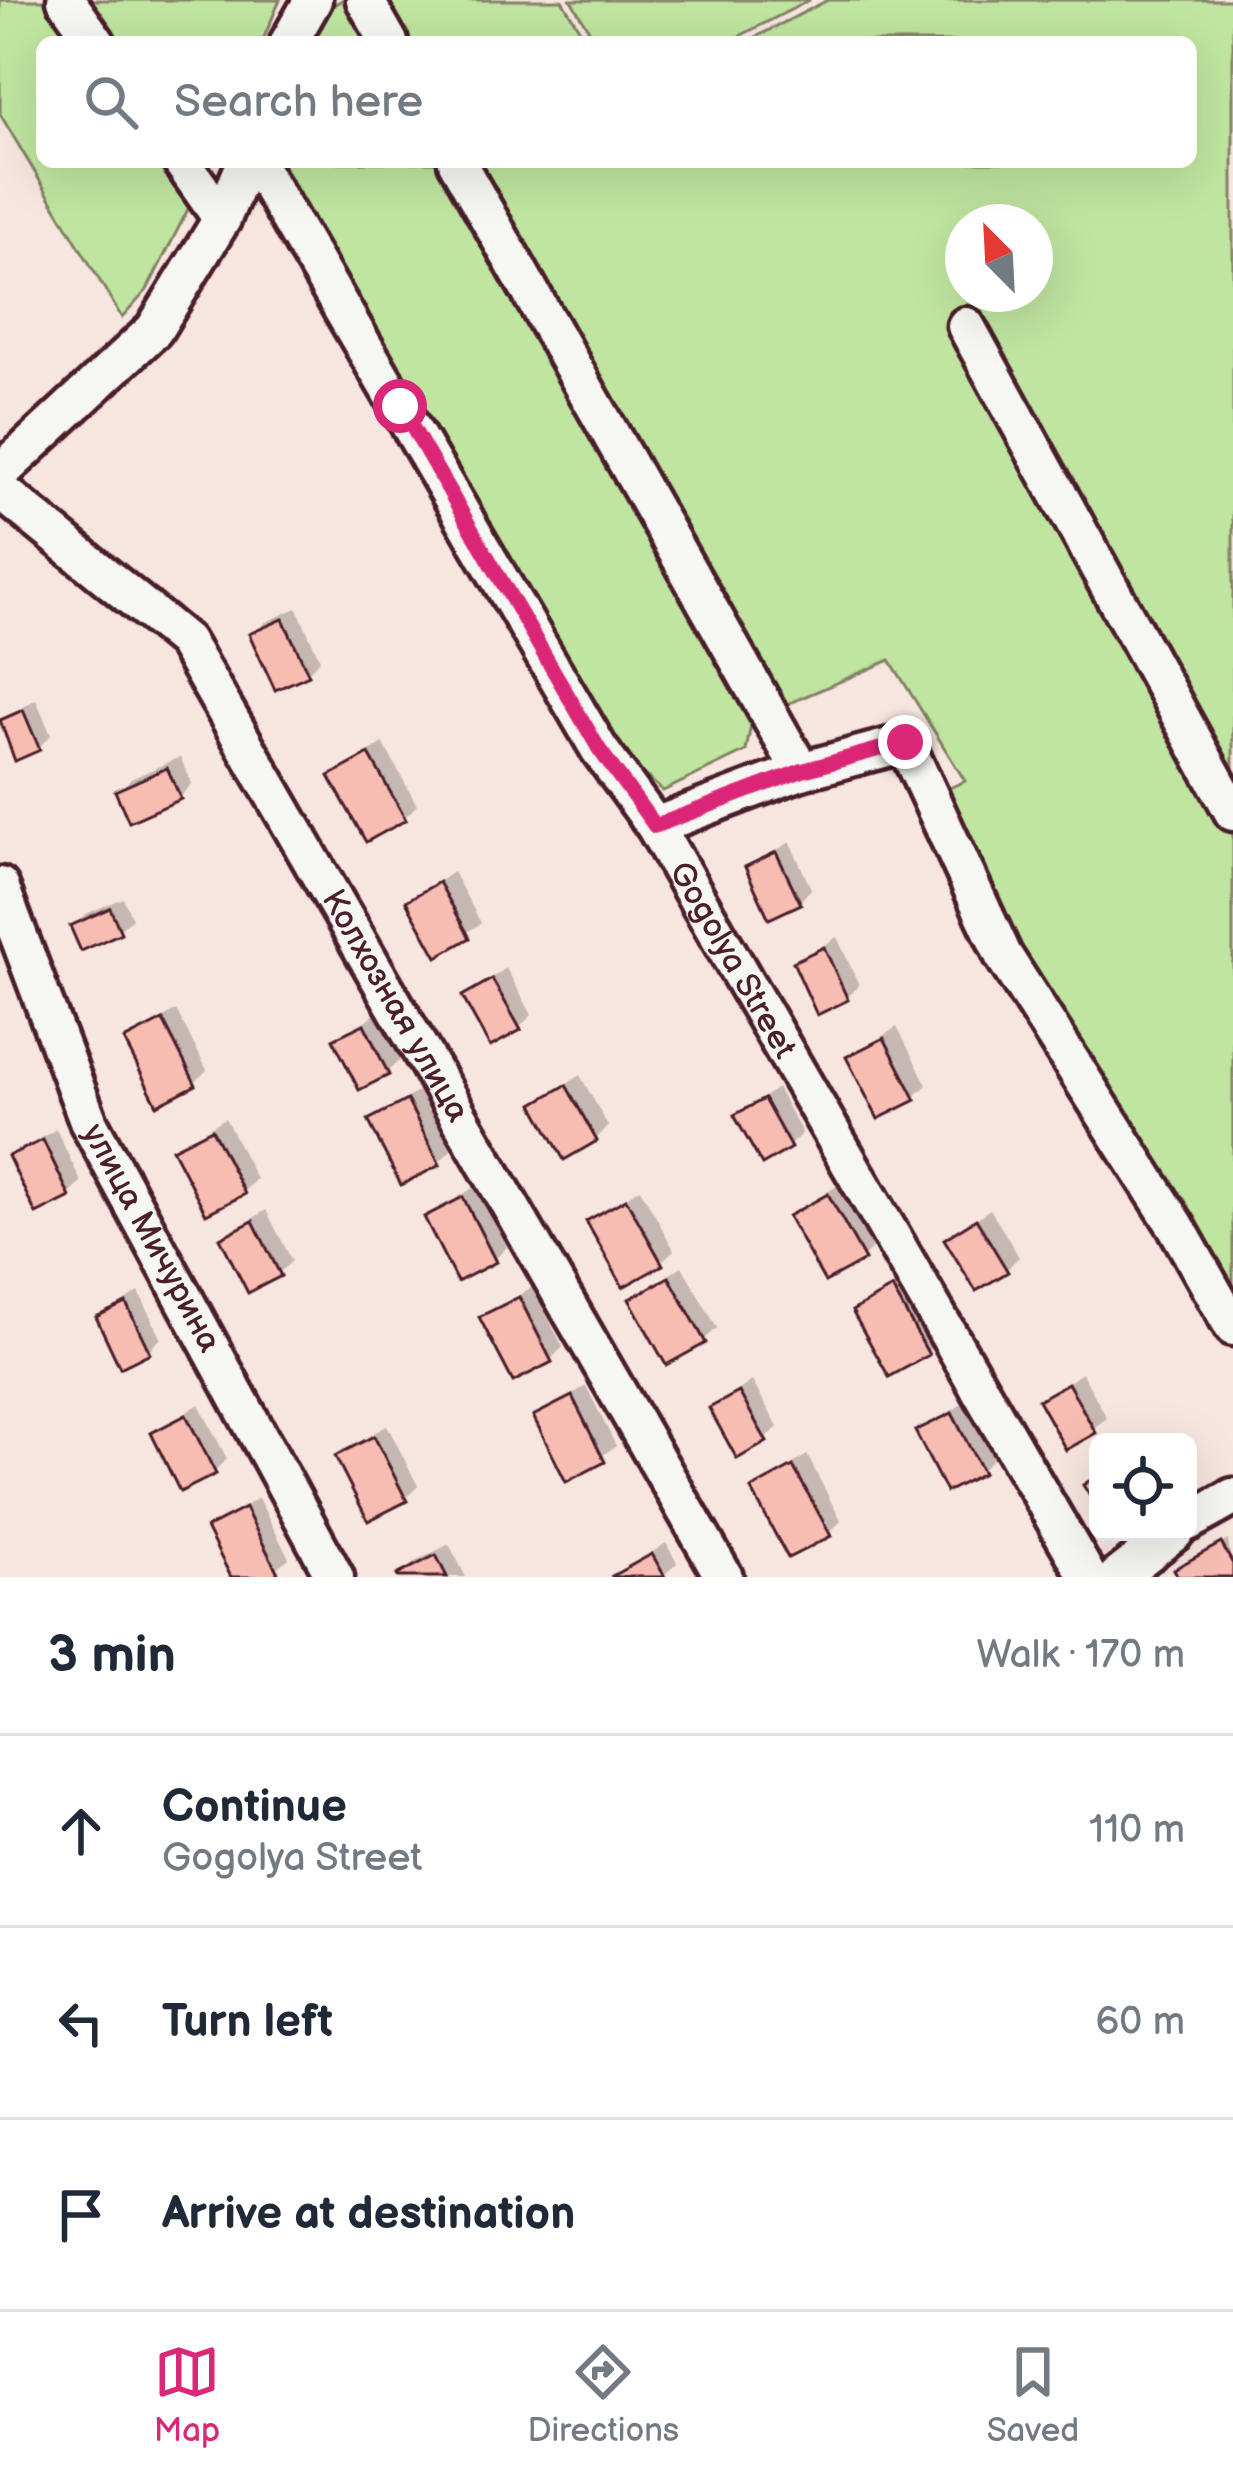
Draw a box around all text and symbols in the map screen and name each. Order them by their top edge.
search box [36,36,1197,168]
icon: search [78,69,144,135]
text: Search here [174,75,423,130]
north arrow [945,204,1053,312]
route start [373,379,427,433]
route end [878,715,932,769]
street label: Gogolya Street [660,855,805,1066]
street label: Колхозная улица [313,883,478,1129]
street label: улица Мичурина [73,1117,229,1359]
map controls [1089,1433,1197,1541]
button: locate [1089,1433,1197,1541]
text: 3 min [48,1625,176,1686]
text: Walk · 170 m [976,1632,1185,1679]
text: Continue [162,1780,347,1835]
icon: ahead [48,1798,114,1864]
text: 110 m [1089,1807,1185,1854]
text: Gogolya Street [162,1835,422,1882]
icon: left [48,1990,114,2056]
text: Turn left [162,1995,333,2050]
text: 60 m [1095,1999,1185,2046]
icon: arrive [48,2182,114,2248]
text: Arrive at destination [162,2187,575,2242]
tab: Map [154,2339,220,2451]
tab: Directions [527,2339,679,2451]
tab: Saved [987,2339,1079,2451]

